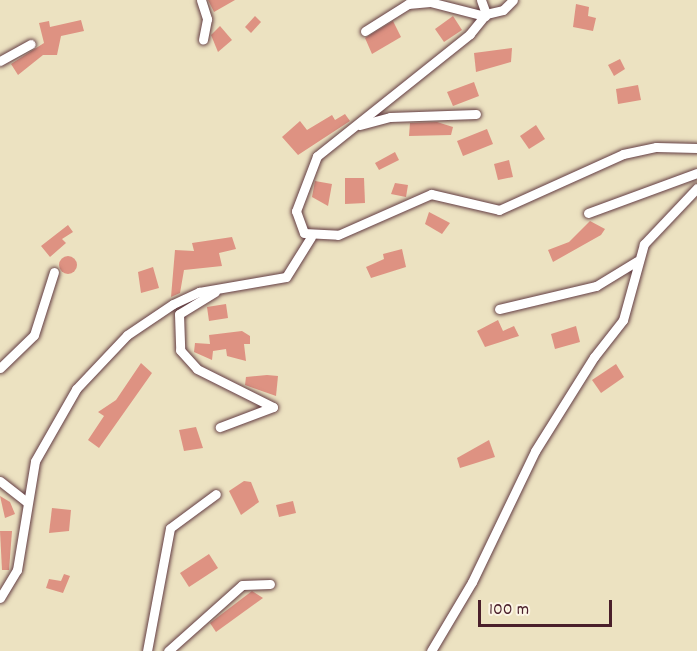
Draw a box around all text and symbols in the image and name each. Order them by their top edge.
scale bar [481,588,614,626]
text: 100 m [489,598,529,623]

